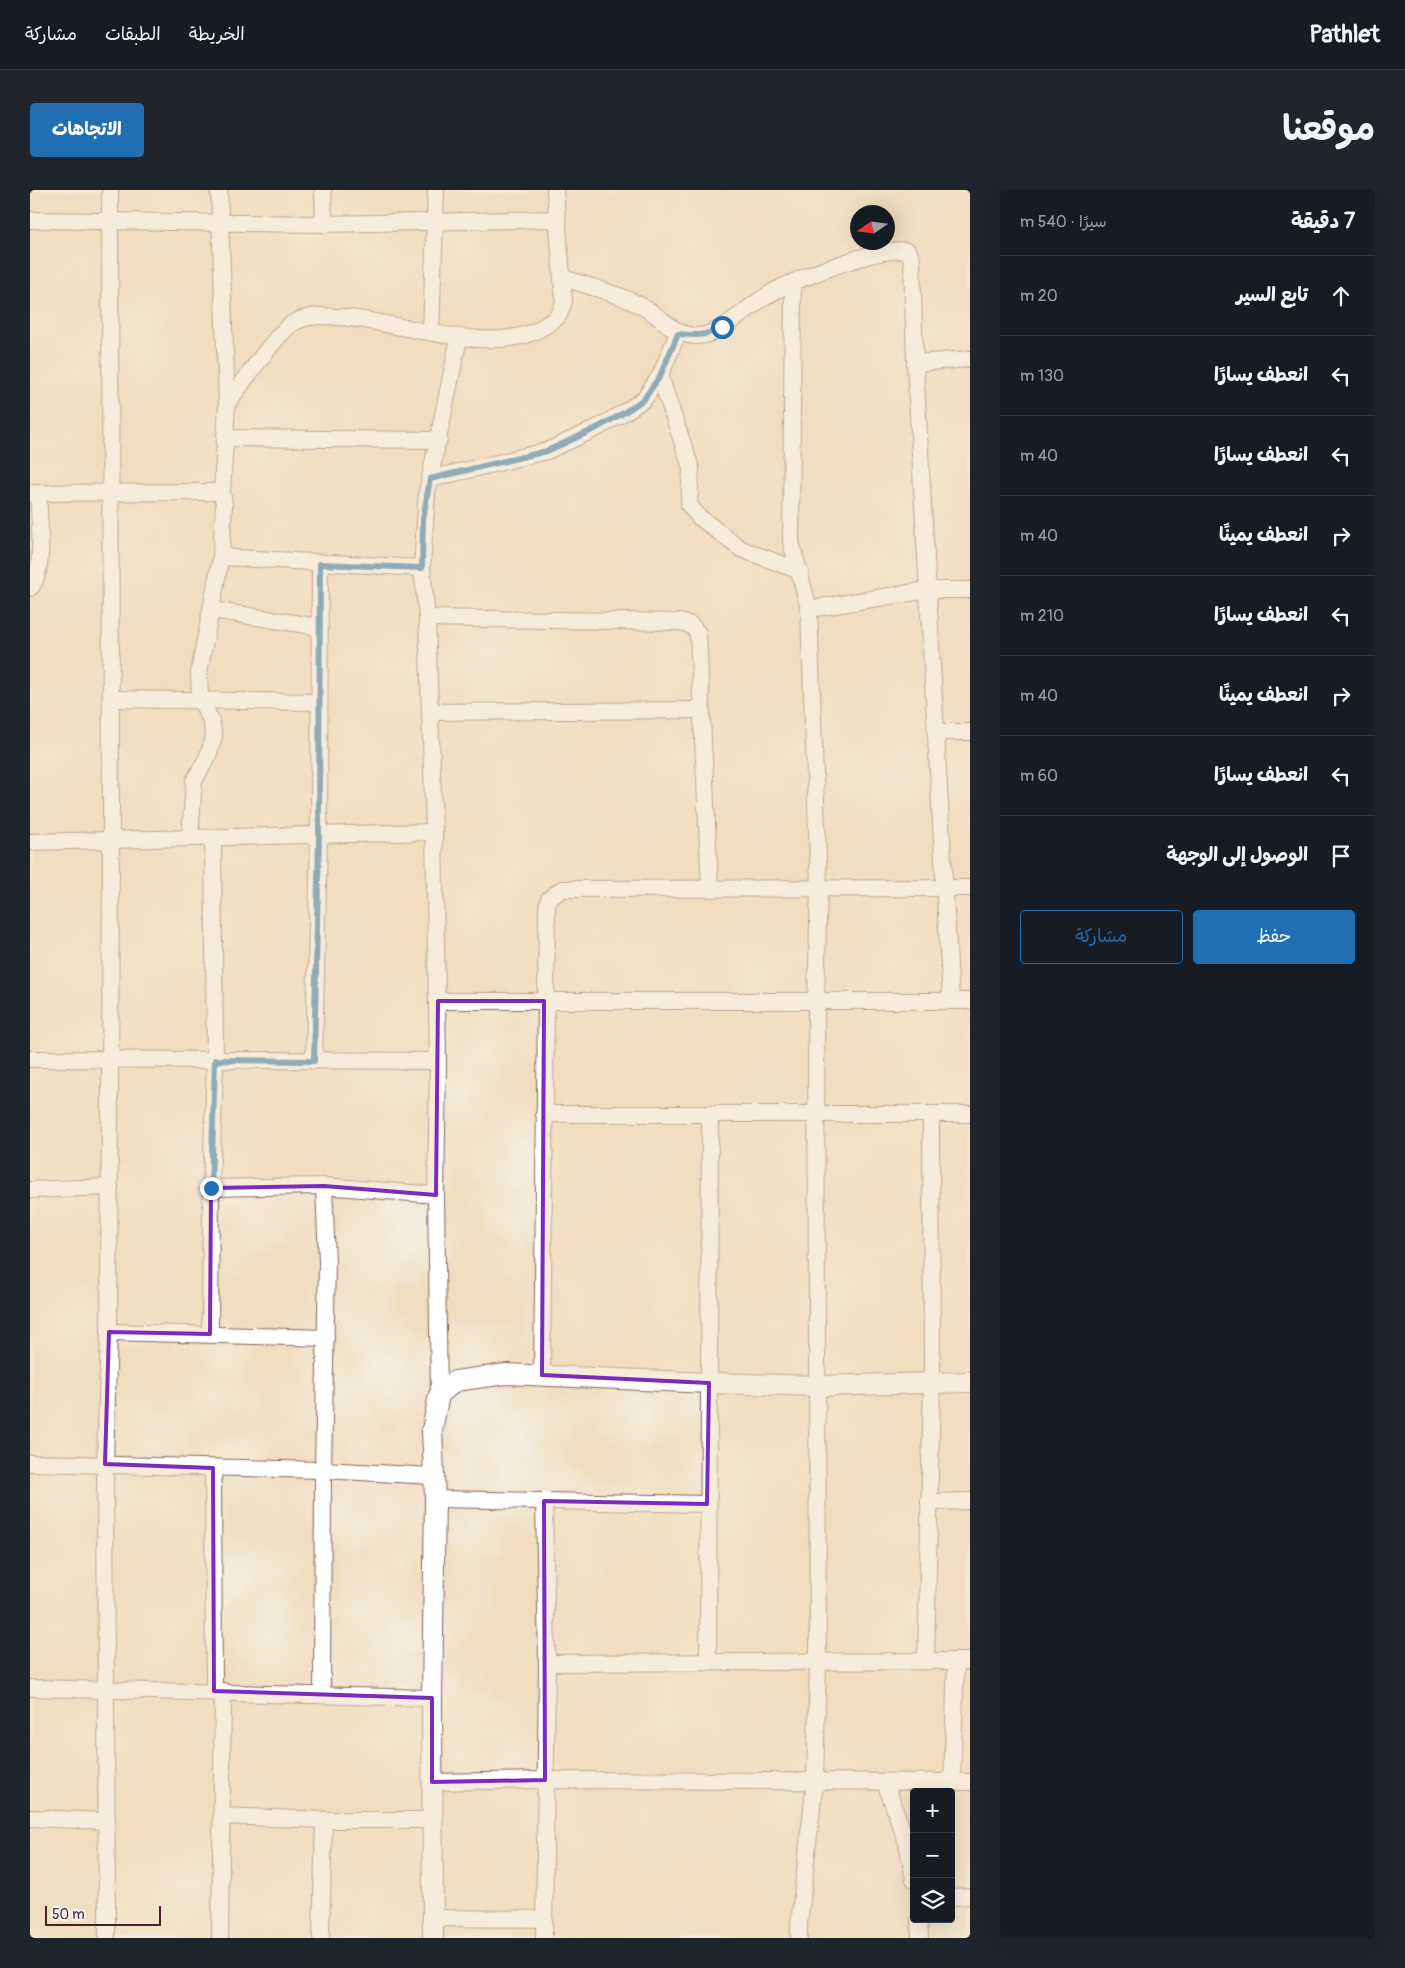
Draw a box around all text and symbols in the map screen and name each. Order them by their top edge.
text: Pathlet [1309,20,1380,49]
text: مشاركة [25,23,77,46]
text: الطبقات [105,23,161,46]
text: الخريطة [189,23,245,46]
button: الاتجاهات [30,103,144,157]
text: موقعنا [1282,107,1375,151]
north arrow [850,205,895,250]
text: 7 دقيقة [1291,208,1355,235]
text: سيرًا · 540 m [1020,212,1107,232]
icon: ahead [1327,282,1355,310]
text: تابع السير [1236,283,1308,307]
text: 20 m [1020,286,1058,306]
route start [711,316,734,339]
icon: left [1327,362,1355,390]
text: انعطف يسارًا [1214,363,1308,387]
text: 130 m [1020,366,1064,386]
icon: left [1327,442,1355,470]
text: انعطف يسارًا [1214,443,1308,467]
text: 40 m [1020,446,1058,466]
icon: right [1327,522,1355,550]
text: انعطف يمينًا [1219,523,1308,547]
text: 40 m [1020,526,1058,546]
icon: left [1327,602,1355,630]
text: انعطف يسارًا [1214,603,1308,627]
text: 210 m [1020,606,1064,626]
icon: right [1327,682,1355,710]
text: انعطف يمينًا [1219,683,1308,707]
text: 40 m [1020,686,1058,706]
icon: left [1327,762,1355,790]
text: انعطف يسارًا [1214,763,1308,787]
text: 60 m [1020,766,1058,786]
icon: arrive [1327,842,1355,870]
text: الوصول إلى الوجهة [1166,843,1308,867]
button: مشاركة [1020,910,1183,964]
button: حفظ [1193,910,1355,964]
route end [200,1177,223,1200]
map controls [910,1788,955,1923]
button: + [910,1788,955,1833]
button: − [910,1833,955,1878]
button: layers [910,1878,955,1923]
scale bar [45,1903,161,1926]
text: 50 m [52,1906,85,1923]

